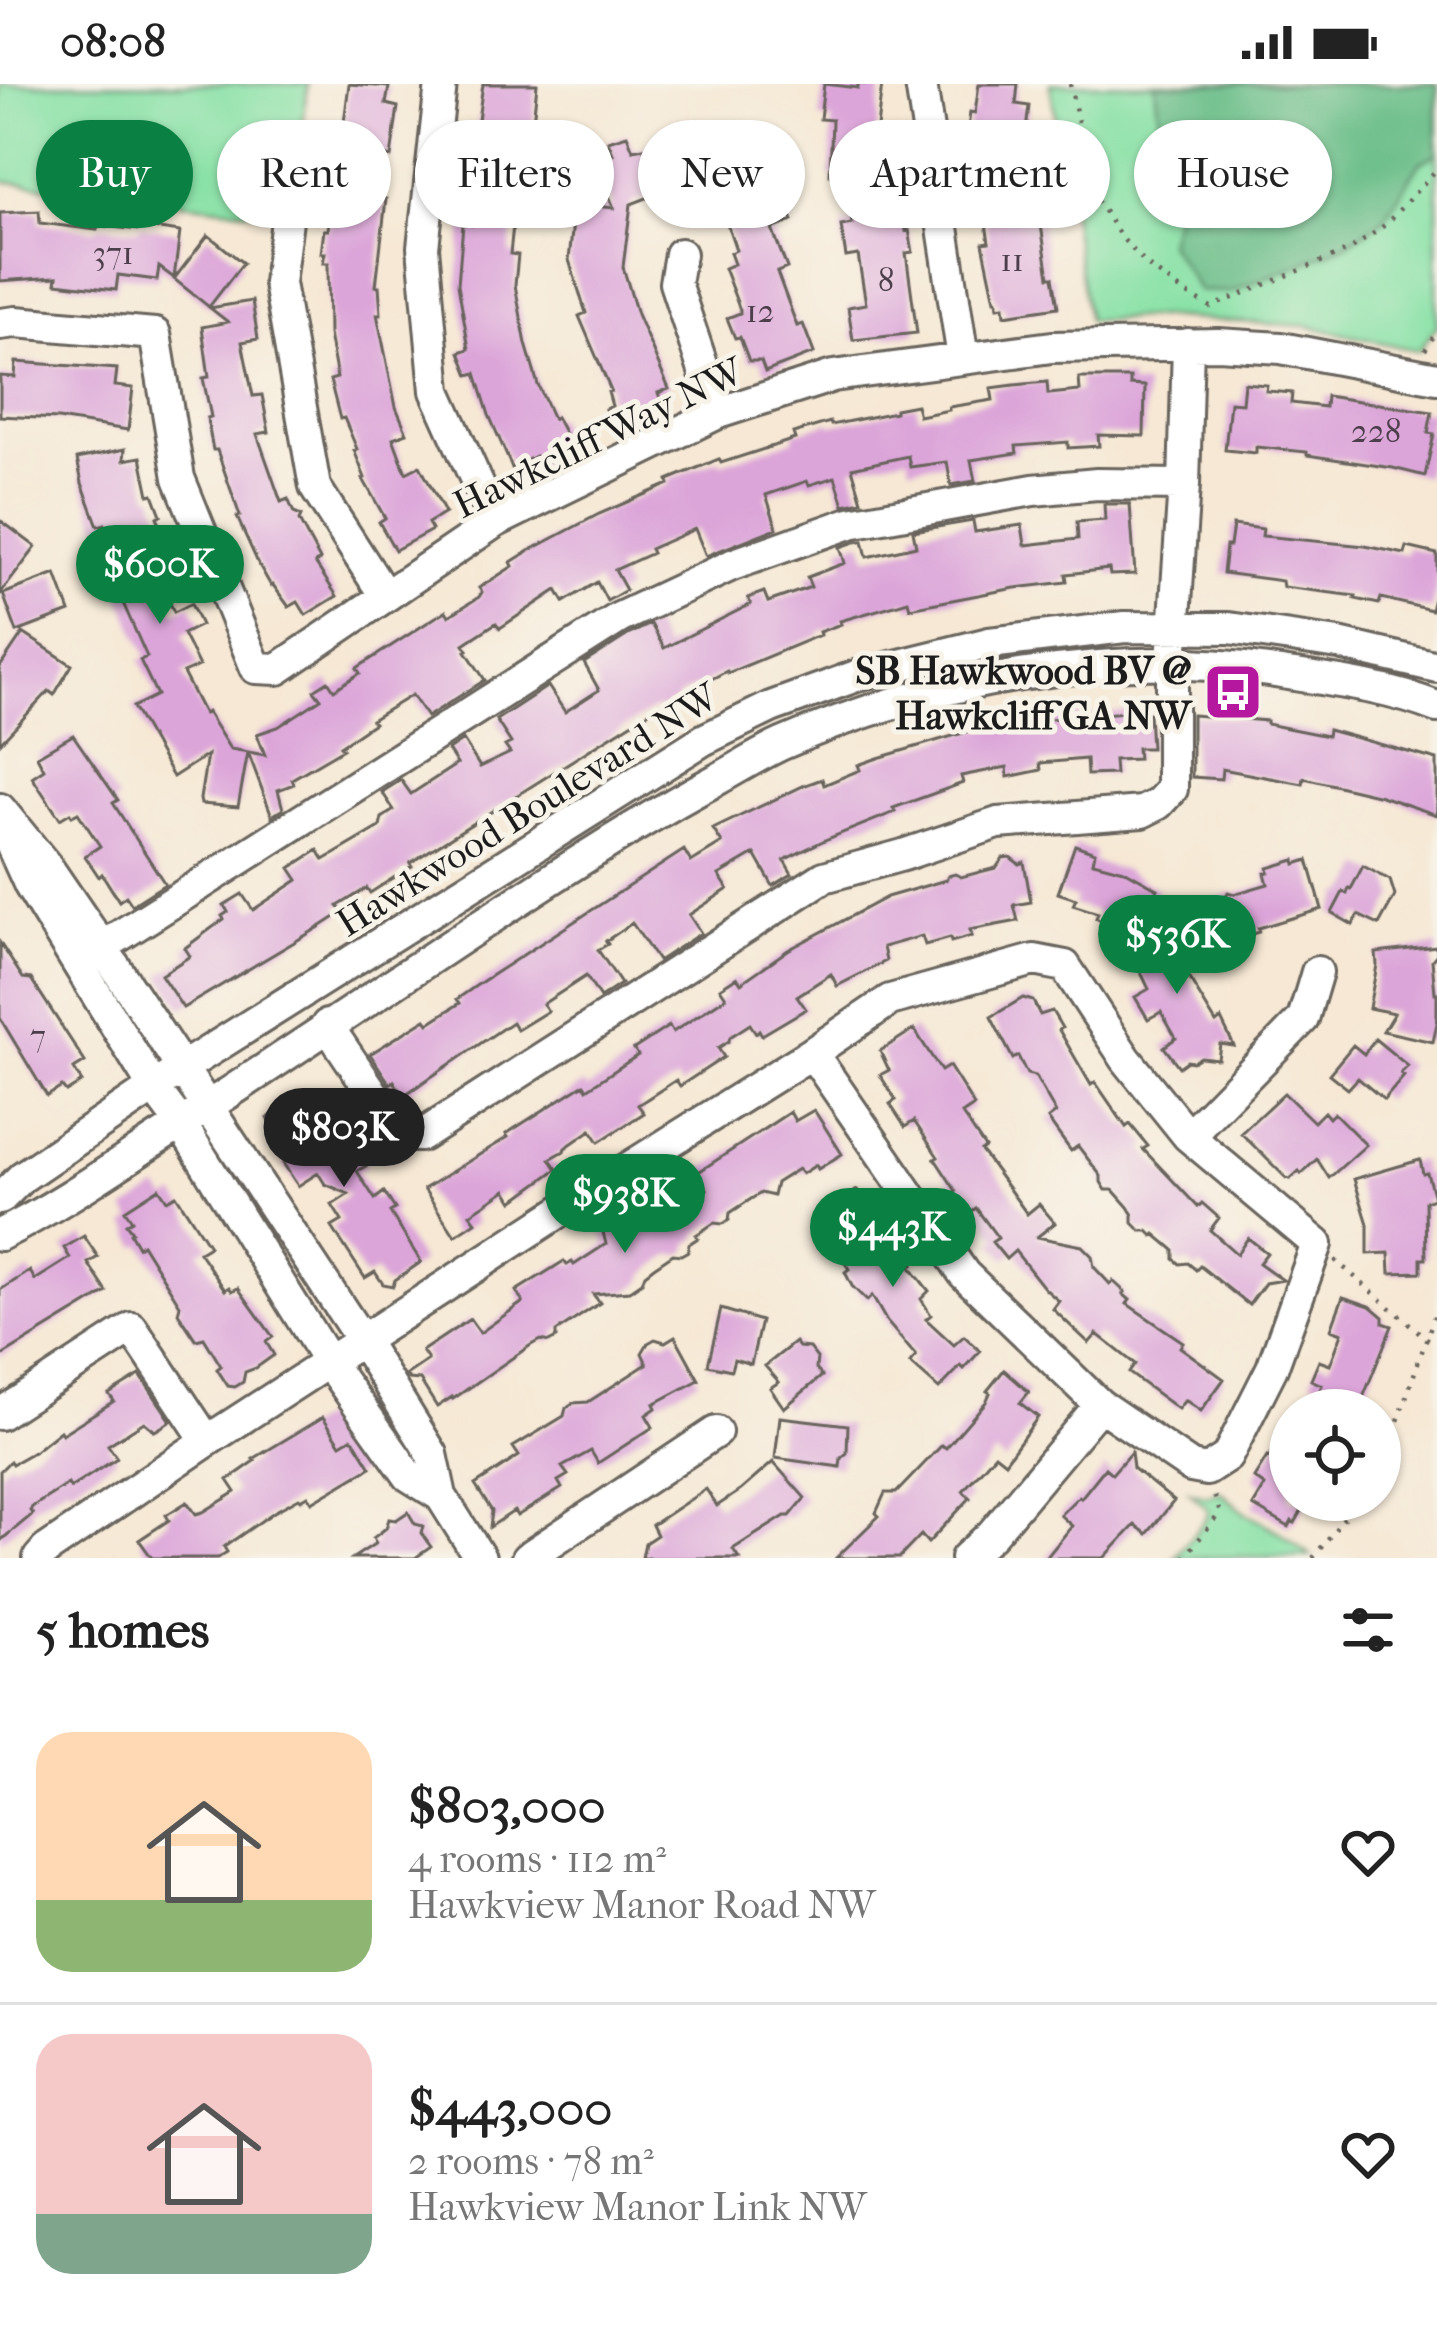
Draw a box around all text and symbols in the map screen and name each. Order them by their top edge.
text: 08:08 [60,16,166,69]
chip: Buy [36,120,193,228]
chip: Rent [217,120,391,228]
chip: Filters [415,120,614,228]
chip: New [638,120,805,228]
chip: Apartment [829,120,1110,228]
chip: House [1134,120,1332,228]
house number: 371 [92,234,134,273]
house number: 11 [1000,241,1024,280]
house number: 8 [878,261,894,300]
house number: 12 [746,292,774,331]
street label: Hawkcliff Way NW [446,347,753,528]
house number: 228 [1351,412,1401,451]
pin: $600K [76,525,244,627]
text: $600K [103,541,217,587]
place label: SB Hawkwood BV @ Hawkcliff GA NW [855,648,1194,739]
bus stop icon: SB Hawkwood BV @ Hawkcliff GA NW [1202,661,1264,723]
street label: Hawkwood Boulevard NW [328,673,728,946]
pin: $536K [1093,895,1261,997]
text: $536K [1125,911,1229,957]
house number: 7 [30,1017,46,1056]
pin: $803K [260,1088,428,1190]
text: $803K [291,1104,397,1150]
pin: $938K [541,1154,709,1256]
text: $938K [572,1170,678,1216]
pin: $443K [809,1188,977,1290]
text: $443K [837,1204,949,1250]
map controls [1269,1389,1401,1521]
button: locate [1269,1389,1401,1521]
icon: filters [1335,1597,1401,1663]
text: 5 homes [36,1600,209,1660]
text: $803,000 [408,1776,606,1836]
icon: home [132,1780,276,1924]
icon: heart [1335,1819,1401,1885]
text: 4 rooms · 112 m² [408,1836,666,1882]
text: Hawkview Manor Road NW [408,1882,876,1928]
text: $443,000 [408,2078,612,2138]
icon: home [132,2082,276,2226]
icon: heart [1335,2121,1401,2187]
text: 2 rooms · 78 m² [408,2138,654,2184]
text: Hawkview Manor Link NW [408,2184,866,2230]

